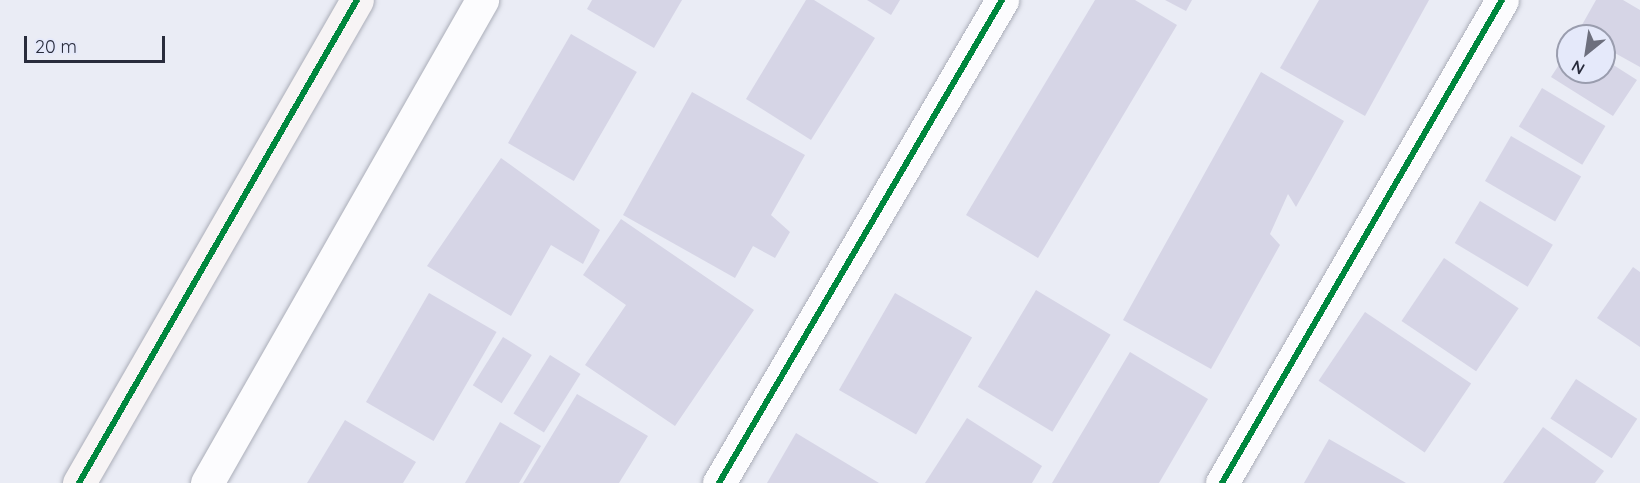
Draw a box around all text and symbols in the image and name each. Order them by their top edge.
scale bar [27,24,168,62]
north arrow [1556,24,1616,84]
text: 20 m [35,35,77,58]
text: N [1568,56,1588,79]

